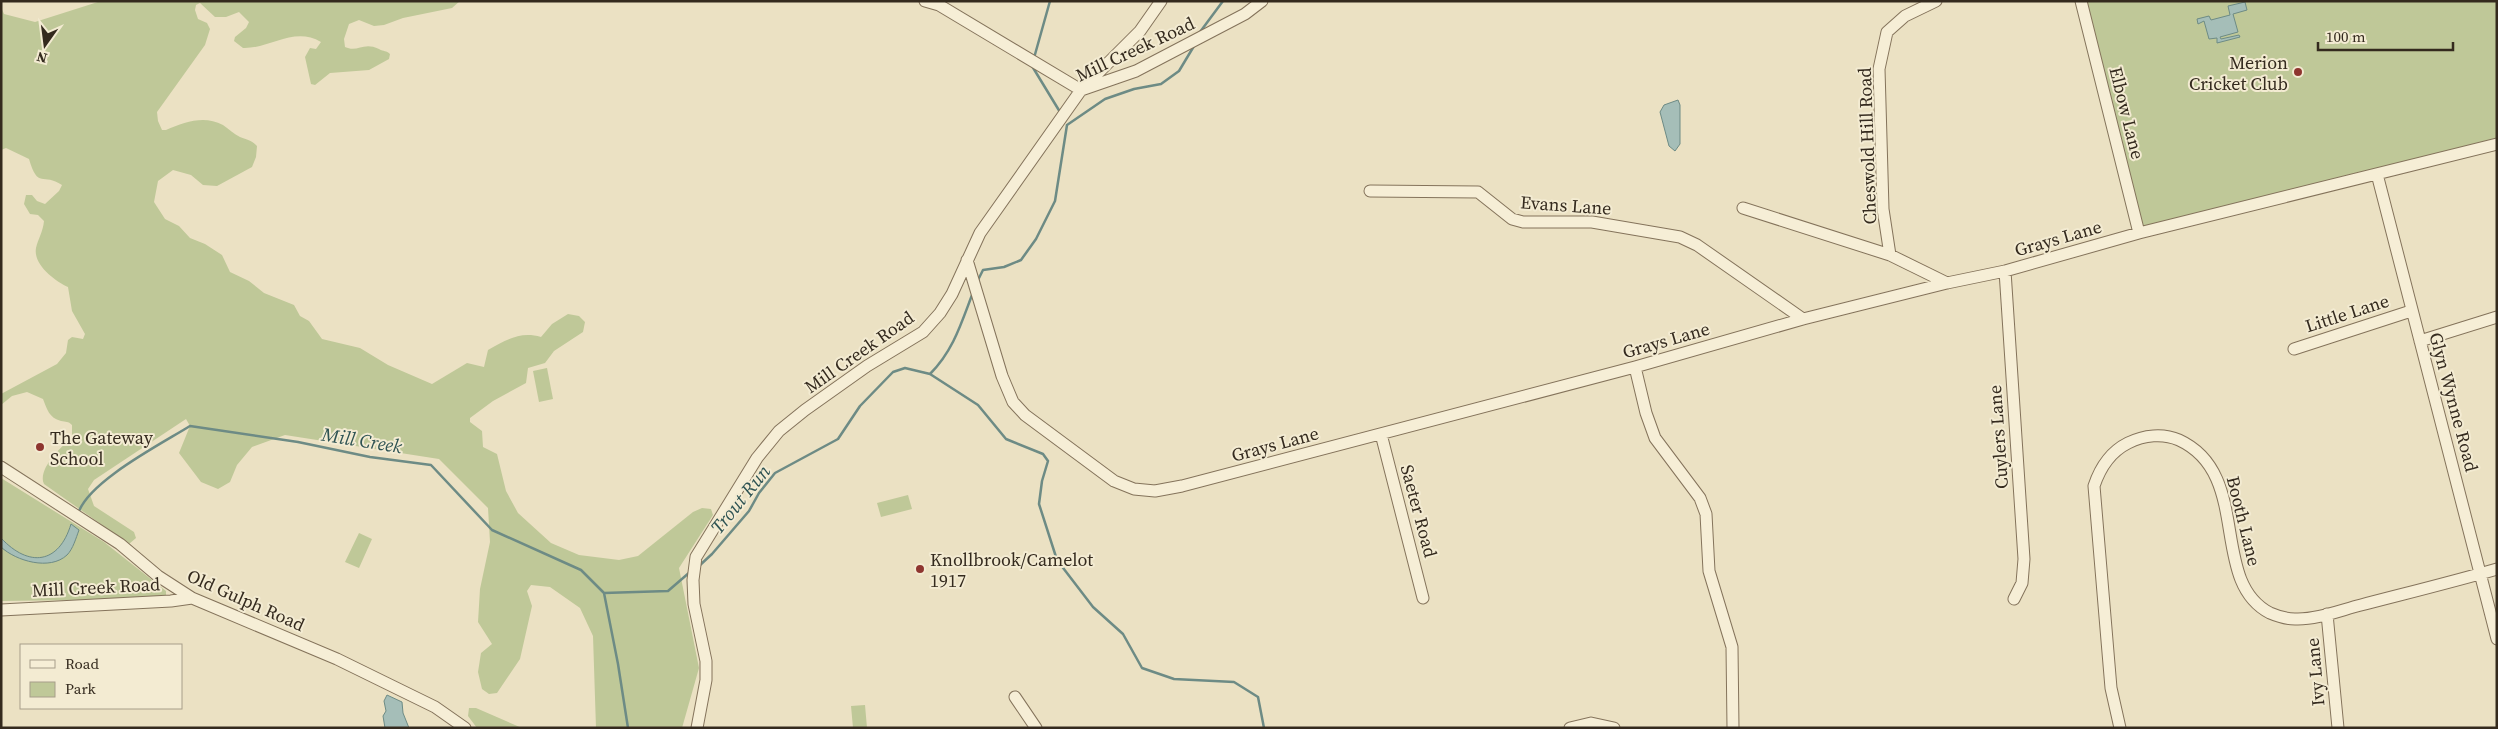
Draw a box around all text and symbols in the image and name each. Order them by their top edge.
street label: Mill Creek Road [1072,11,1198,87]
north arrow [20,20,70,70]
scale bar [2318,20,2453,52]
text: 100 m [2326,26,2366,47]
text: N [34,47,49,69]
place label: Merion Cricket Club [2189,50,2288,96]
street label: Elbow Lane [2103,64,2151,162]
marker: Merion Cricket Club [2292,66,2304,78]
street label: Cheswold Hill Road [1852,67,1882,225]
street label: Evans Lane [1520,189,1612,221]
street label: Grays Lane [2011,214,2105,262]
street label: Little Lane [2302,288,2392,338]
street label: Mill Creek Road [799,305,919,399]
street label: Grays Lane [1619,316,1713,364]
street label: Glyn Wynne Road [2423,330,2485,474]
street label: Cuylers Lane [1982,384,2014,490]
street label: Grays Lane [1228,420,1322,468]
water label: Mill Creek [319,421,404,459]
place label: The Gateway School [50,425,154,471]
marker: The Gateway School [34,441,46,453]
water label: Trout Run [704,459,776,539]
street label: Saeter Road [1395,462,1443,560]
street label: Booth Lane [2221,474,2267,568]
place label: Knollbrook/Camelot 1917 [930,547,1093,593]
street label: Old Gulph Road [183,563,309,637]
marker: Knollbrook/Camelot 1917 [914,563,926,575]
street label: Mill Creek Road [31,571,161,603]
street label: Ivy Lane [2300,637,2330,707]
legend [20,644,182,709]
text: Road [65,653,99,674]
text: Park [65,678,97,699]

